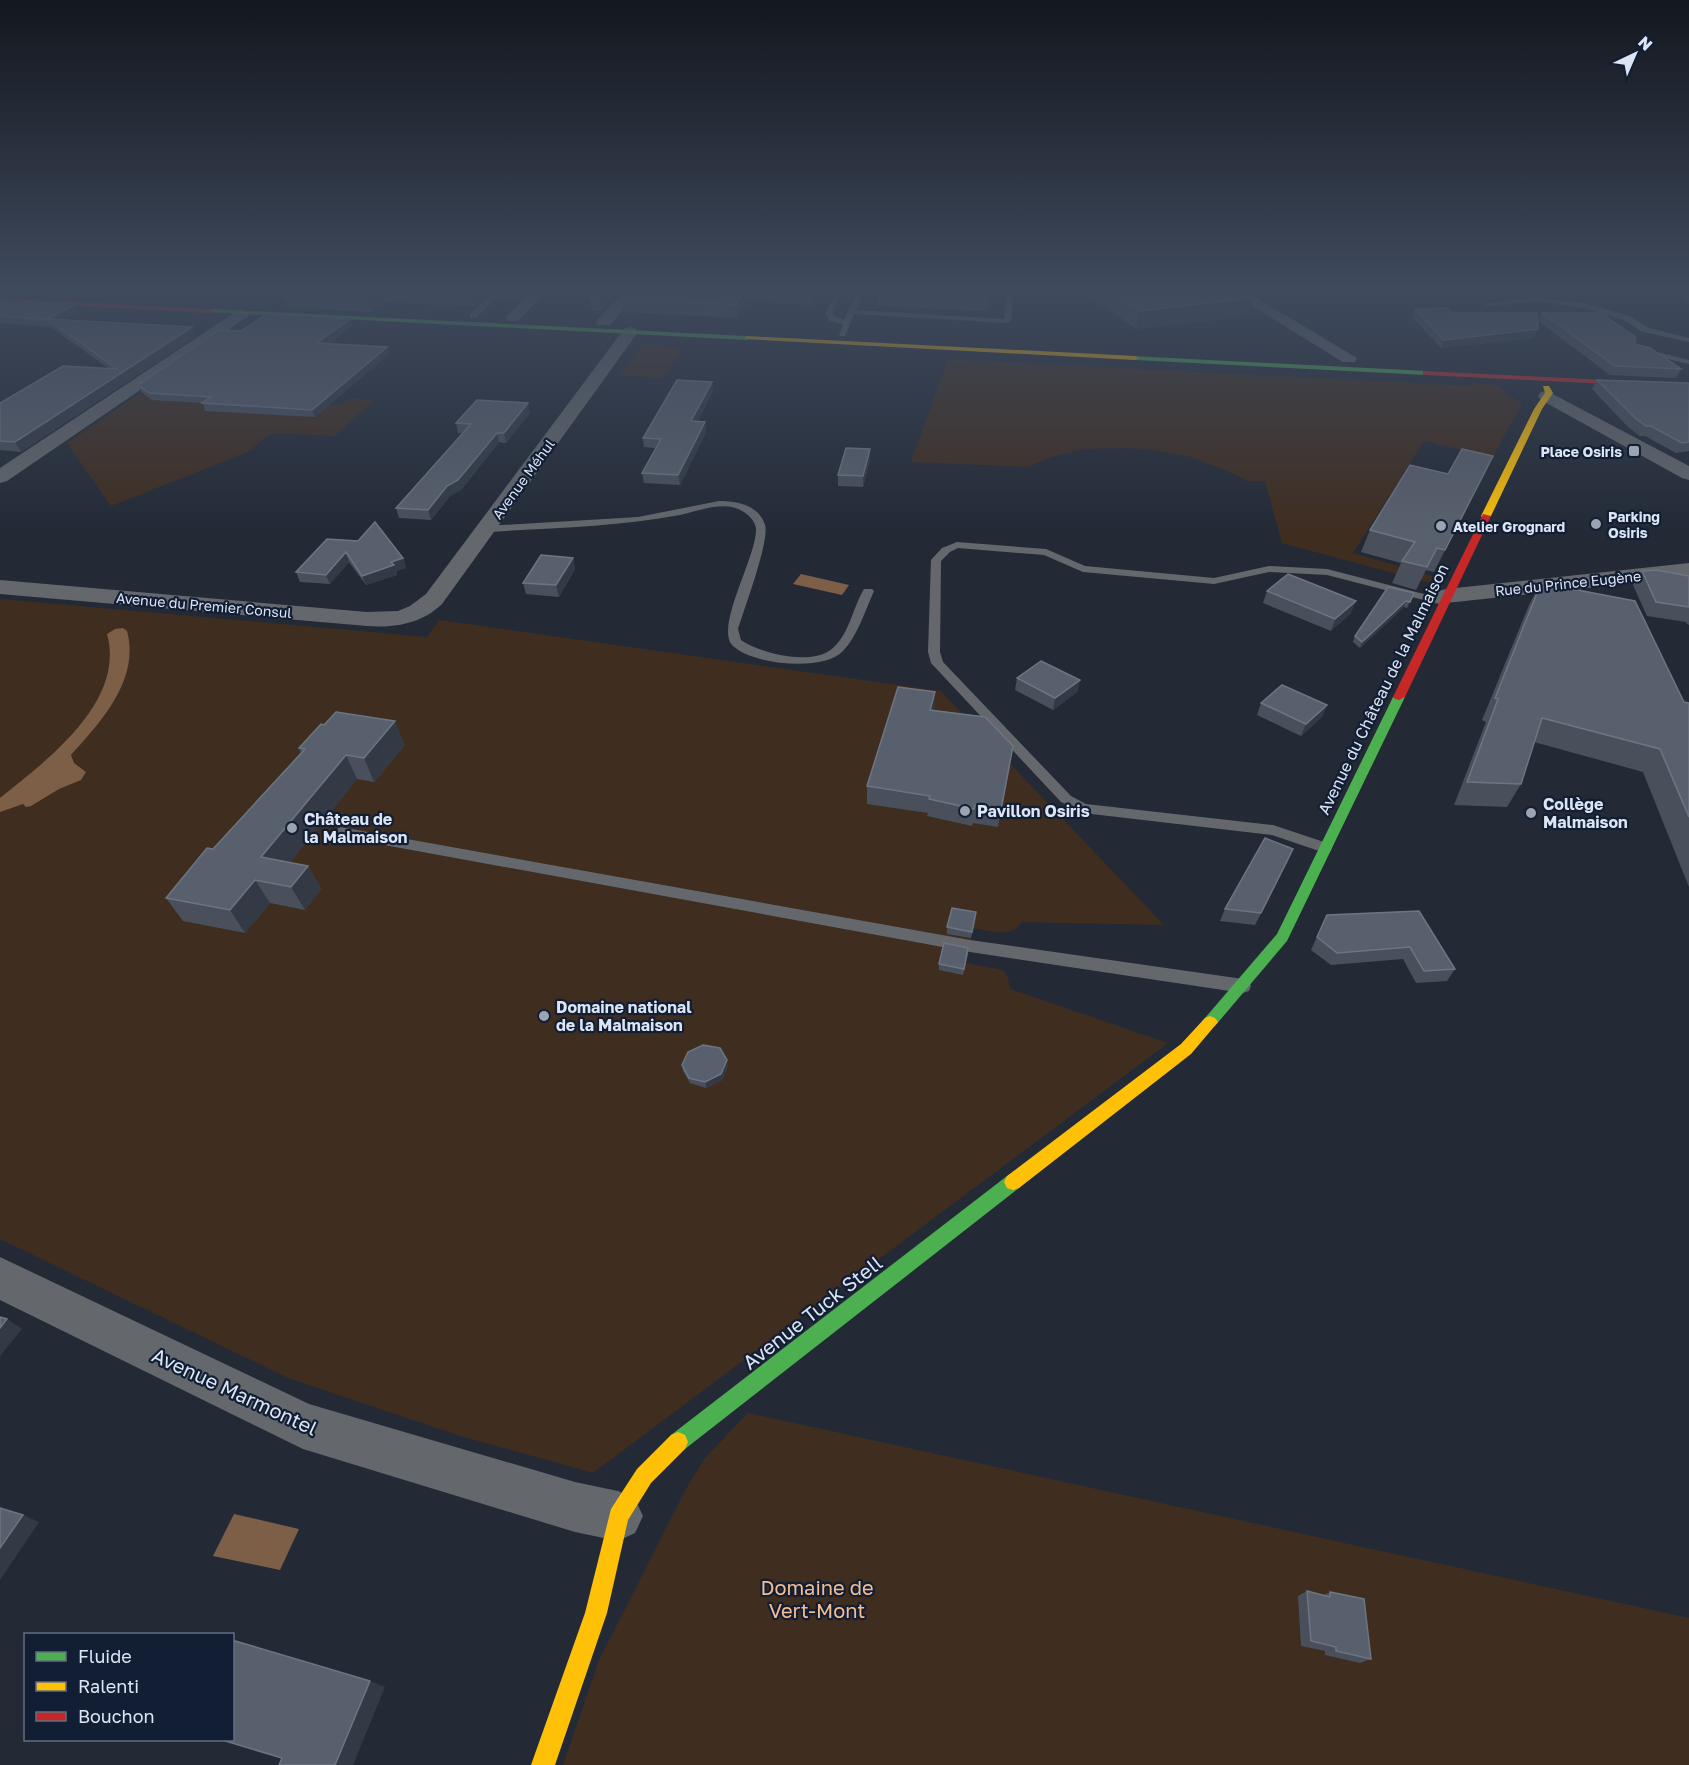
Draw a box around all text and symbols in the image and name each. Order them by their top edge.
north arrow [1605,24,1665,84]
text: N [1634,32,1657,55]
street label: Avenue Méhul [488,436,558,522]
place label: Place Osiris [1540,443,1622,460]
marker: Place Osiris [1627,444,1641,458]
place label: Parking Osiris [1608,508,1660,541]
marker: Parking Osiris [1589,517,1603,531]
place label: Atelier Grognard [1453,518,1565,535]
marker: Atelier Grognard [1434,519,1448,533]
street label: Avenue du Château de la Malmaison [1313,560,1453,818]
street label: Rue du Prince Eugène [1494,567,1642,599]
street label: Avenue du Premier Consul [115,589,293,621]
place label: Collège Malmaison [1543,794,1628,832]
place label: Pavillon Osiris [977,801,1090,821]
marker: Pavillon Osiris [958,804,972,818]
marker: Collège Malmaison [1524,806,1538,820]
place label: Château de la Malmaison [304,809,407,847]
marker: Château de la Malmaison [285,821,299,835]
place label: Domaine national de la Malmaison [556,997,692,1035]
marker: Domaine national de la Malmaison [537,1009,551,1023]
street label: Avenue Tuck Stell [738,1250,886,1374]
street label: Avenue Marmontel [148,1342,322,1440]
park label: Domaine de Vert-Mont [760,1575,874,1622]
legend [24,1633,234,1741]
text: Fluide [78,1645,132,1667]
text: Ralenti [78,1675,139,1697]
text: Bouchon [78,1705,155,1727]

